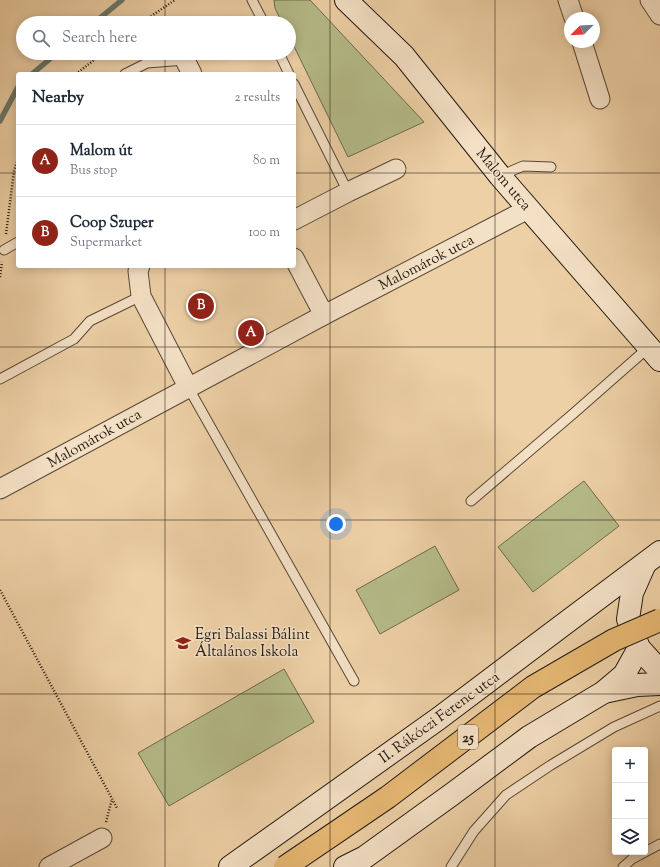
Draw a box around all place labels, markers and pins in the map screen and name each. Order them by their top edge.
pin: B [188,291,214,321]
pin: A [238,318,264,348]
place label: Egri Balassi Bálint Általános Iskola [195,625,310,663]
school or university icon: Egri Balassi Bálint Általános Iskola [174,634,192,652]

